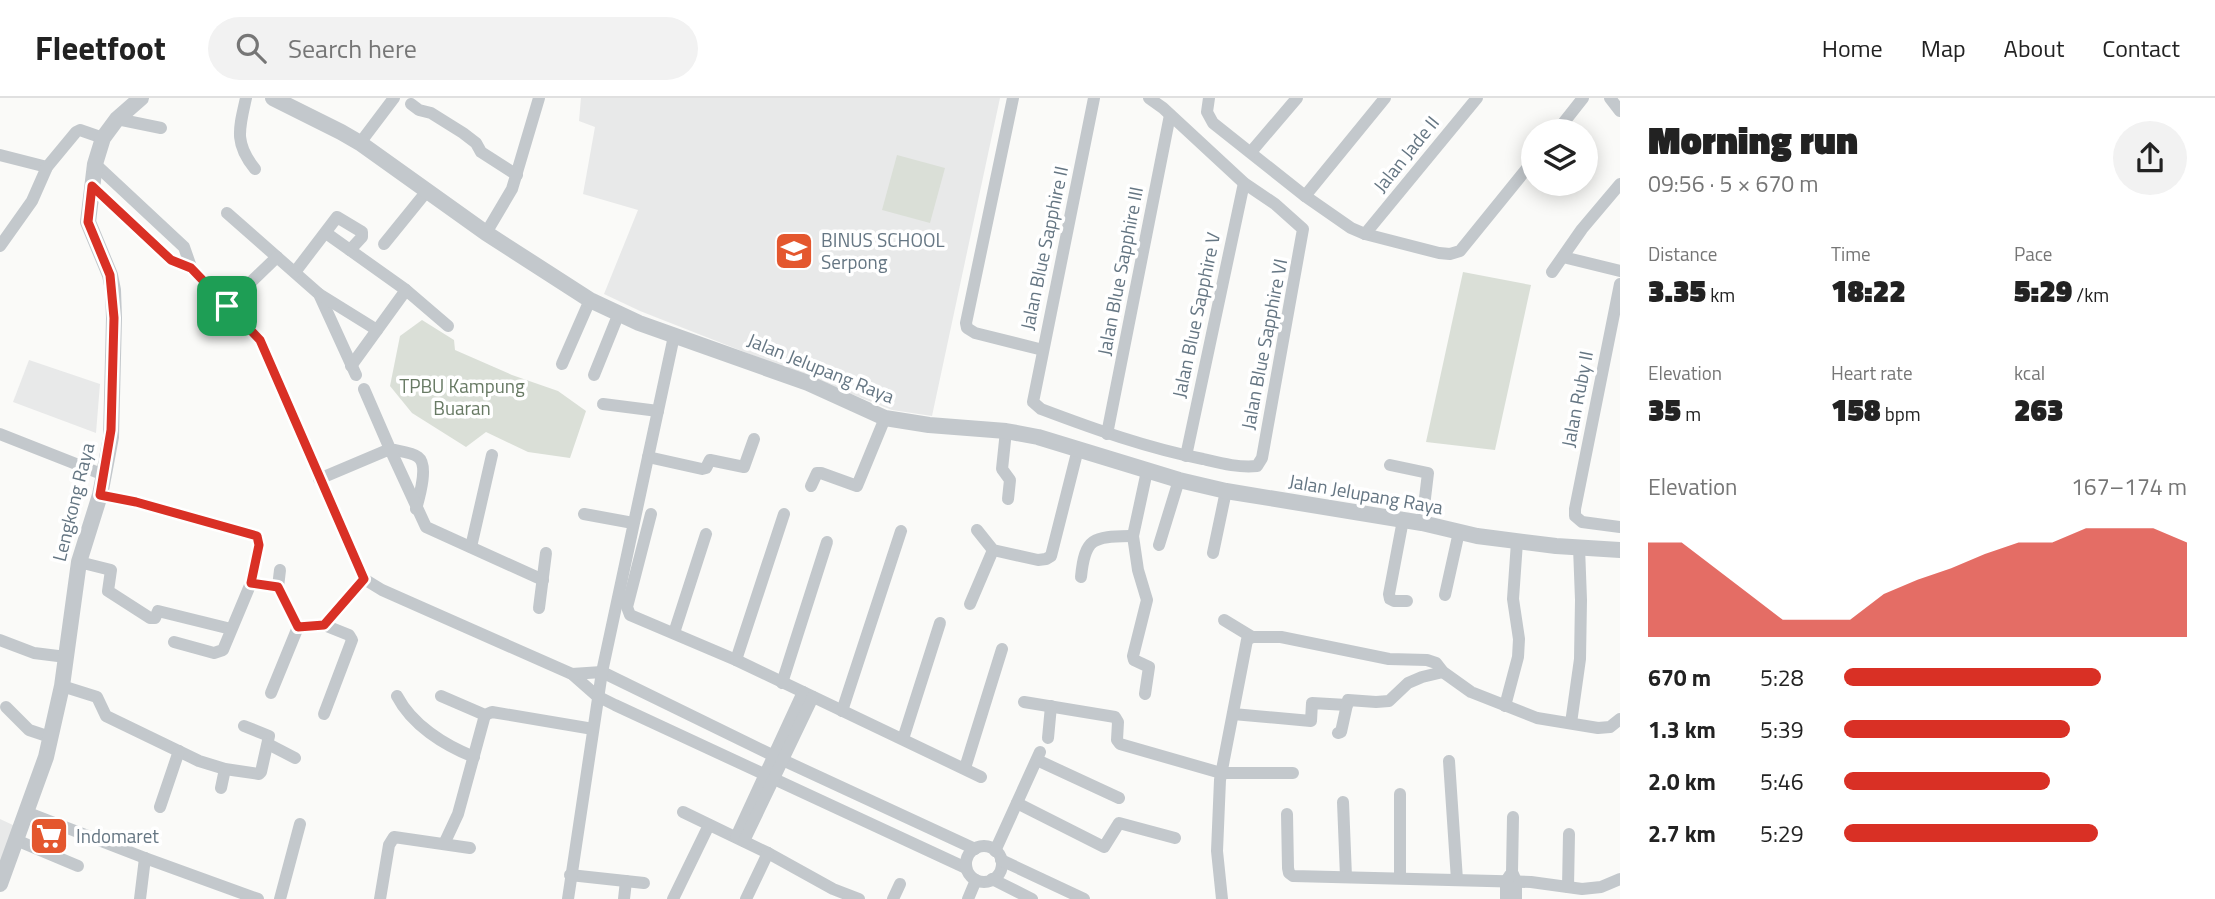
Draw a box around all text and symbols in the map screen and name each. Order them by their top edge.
search box [208,17,698,80]
text: Fleetfoot [35,23,166,73]
icon: search [232,29,270,67]
text: Search here [288,29,417,68]
text: Home [1822,30,1883,66]
text: Map [1921,30,1966,66]
text: About [2004,30,2064,66]
text: Contact [2102,30,2180,66]
street label: Jalan Jade II [1366,109,1446,198]
text: Morning run [1648,111,1858,169]
map controls [1521,119,1598,196]
button: layers [1521,119,1598,196]
button: share [2113,121,2187,195]
street label: Jalan Blue Sapphire II [1012,163,1075,333]
text: 09:56 · 5 × 670 m [1648,166,1818,201]
street label: Jalan Blue Sapphire III [1089,184,1150,358]
place label: BINUS SCHOOL Serpong [821,225,945,276]
street label: Jalan Blue Sapphire V [1164,229,1227,400]
school or university icon: BINUS SCHOOL Serpong [773,230,815,272]
text: Distance [1648,239,1717,268]
text: Time [1831,239,1871,268]
text: Pace [2014,239,2052,268]
street label: Jalan Blue Sapphire VI [1233,256,1294,432]
text: 3.35 [1648,268,1706,314]
text: 18:22 [1831,268,1906,314]
text: 5:29 [2014,268,2072,314]
pin [197,276,257,336]
text: km [1706,280,1735,309]
text: /km [2072,280,2109,309]
icon: arrive [208,287,246,325]
street label: Jalan Jelupang Raya [743,325,899,410]
street label: Jalan Ruby II [1553,348,1600,450]
text: Elevation [1648,358,1722,387]
text: Heart rate [1831,358,1913,387]
text: kcal [2014,358,2045,387]
park label: TPBU Kampung Buaran [399,371,525,422]
text: 35 [1648,387,1681,433]
text: 158 [1831,387,1881,433]
text: 263 [2014,387,2064,433]
text: m [1681,399,1701,428]
text: bpm [1881,399,1921,428]
street label: Lengkong Raya [44,439,101,564]
street label: Jalan Jelupang Raya [1287,466,1446,521]
text: Elevation [1648,469,1737,504]
text: 167–174 m [2071,469,2187,504]
text: 670 m [1648,660,1711,695]
text: 5:28 [1760,660,1804,695]
text: 1.3 km [1648,712,1716,747]
text: 5:39 [1760,712,1804,747]
text: 2.0 km [1648,764,1716,799]
text: 5:46 [1760,764,1804,799]
supermarket icon: Indomaret [28,815,70,857]
text: 2.7 km [1648,816,1716,851]
text: 5:29 [1760,816,1804,851]
place label: Indomaret [76,821,159,850]

